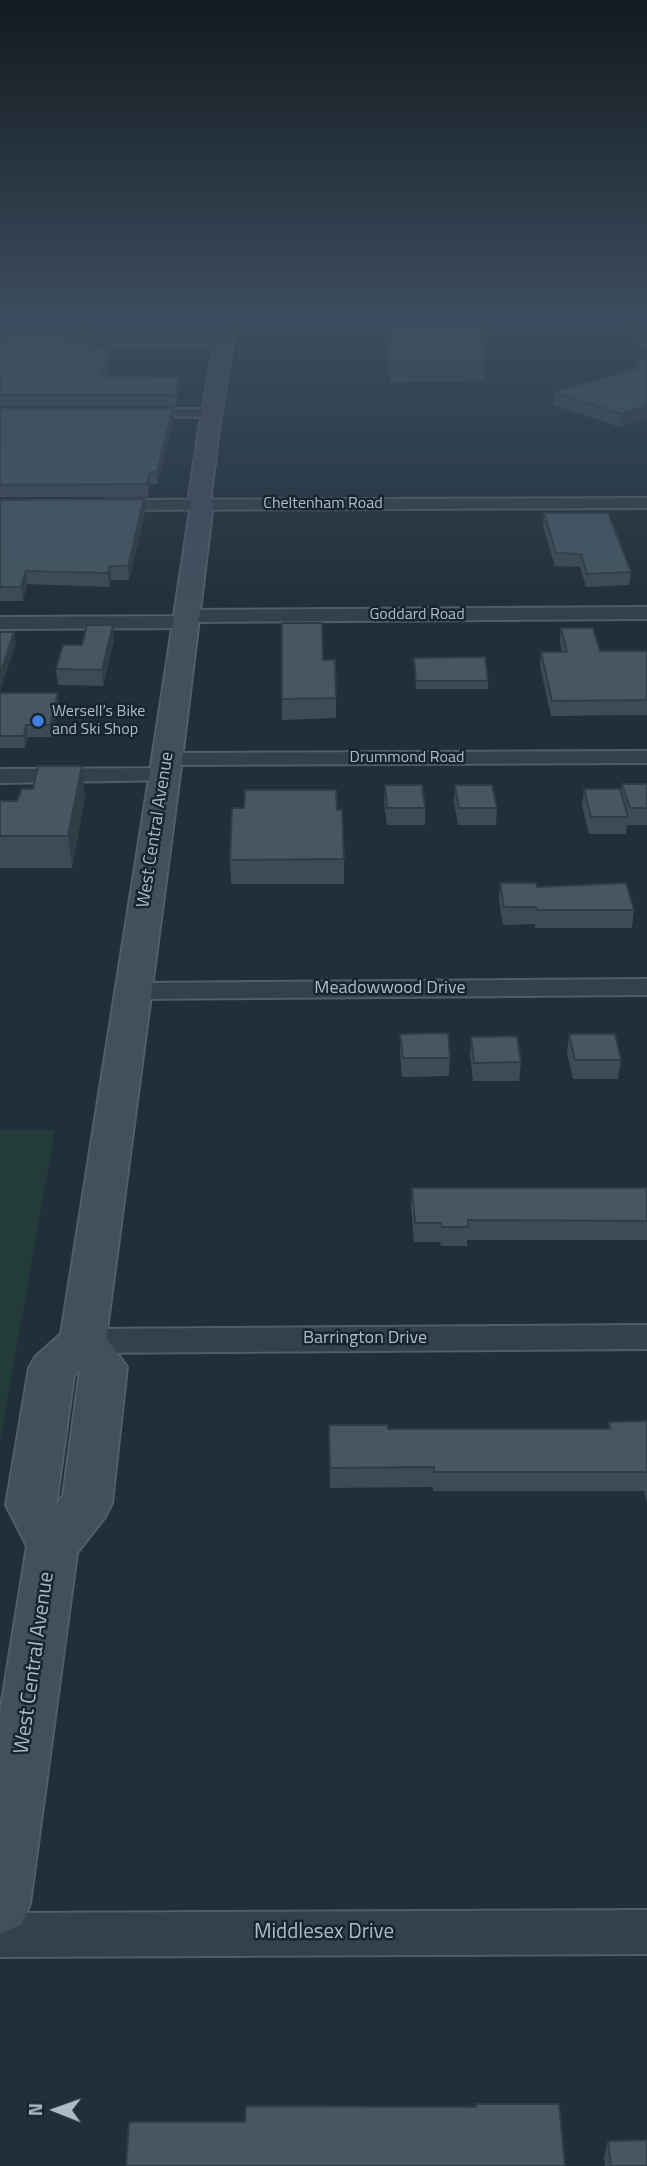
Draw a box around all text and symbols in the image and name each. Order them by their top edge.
street label: Cheltenham Road [263,494,383,514]
street label: Goddard Road [369,605,465,625]
place label: Wersell’s Bike and Ski Shop [52,702,145,740]
marker: Wersell’s Bike and Ski Shop [30,713,46,729]
street label: Drummond Road [350,748,464,768]
street label: West Central Avenue [133,750,179,910]
street label: Meadowwood Drive [314,978,466,1000]
street label: Barrington Drive [303,1328,427,1350]
street label: West Central Avenue [10,1570,60,1756]
street label: Middlesex Drive [254,1920,394,1946]
north arrow [21,2075,91,2145]
text: N [20,2103,49,2116]

